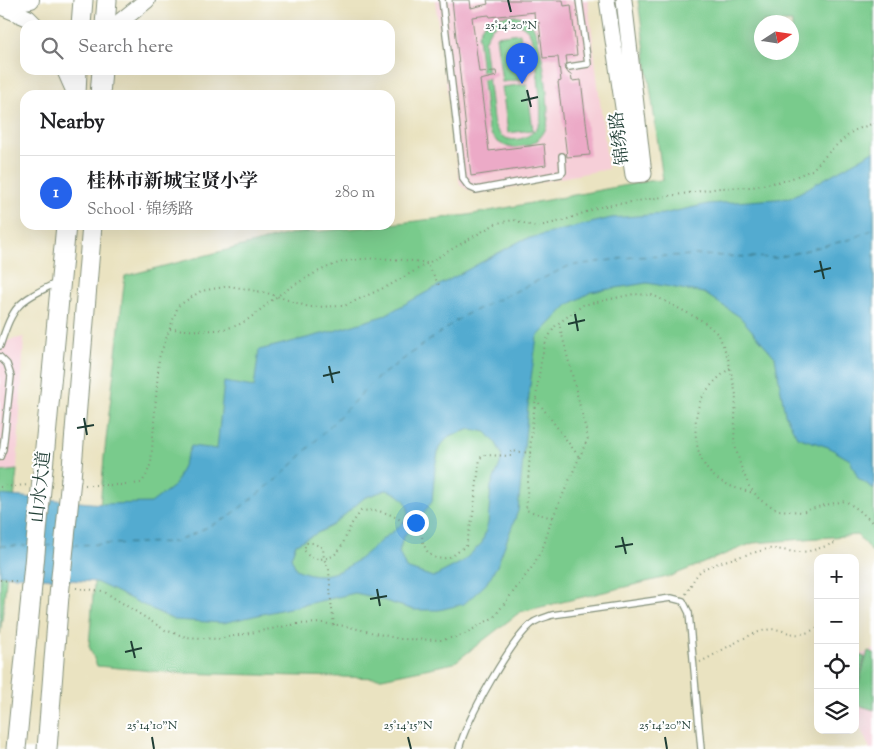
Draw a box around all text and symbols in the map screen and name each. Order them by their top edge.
north arrow [754,15,799,60]
text: 25°14'20"N [485,17,538,35]
search box [20,20,395,75]
icon: search [38,34,66,62]
text: Search here [78,34,173,61]
pin: 1 [506,43,538,84]
text: Nearby [40,108,105,138]
street label: 锦绣路 [605,110,637,166]
text: 桂林市新城宝贤小学 [87,169,258,196]
text: 1 [53,182,59,205]
text: 280 m [334,182,375,205]
text: School · 锦绣路 [87,199,194,222]
street label: 山水大道 [25,450,59,524]
your location [403,510,429,536]
map controls [814,554,859,734]
button: + [814,554,859,599]
button: − [814,599,859,644]
button: locate [814,644,859,689]
button: layers [814,689,859,734]
text: 25°14'10"N [127,717,178,735]
text: 25°14'15"N [384,717,433,735]
text: 25°14'20"N [639,717,692,735]

